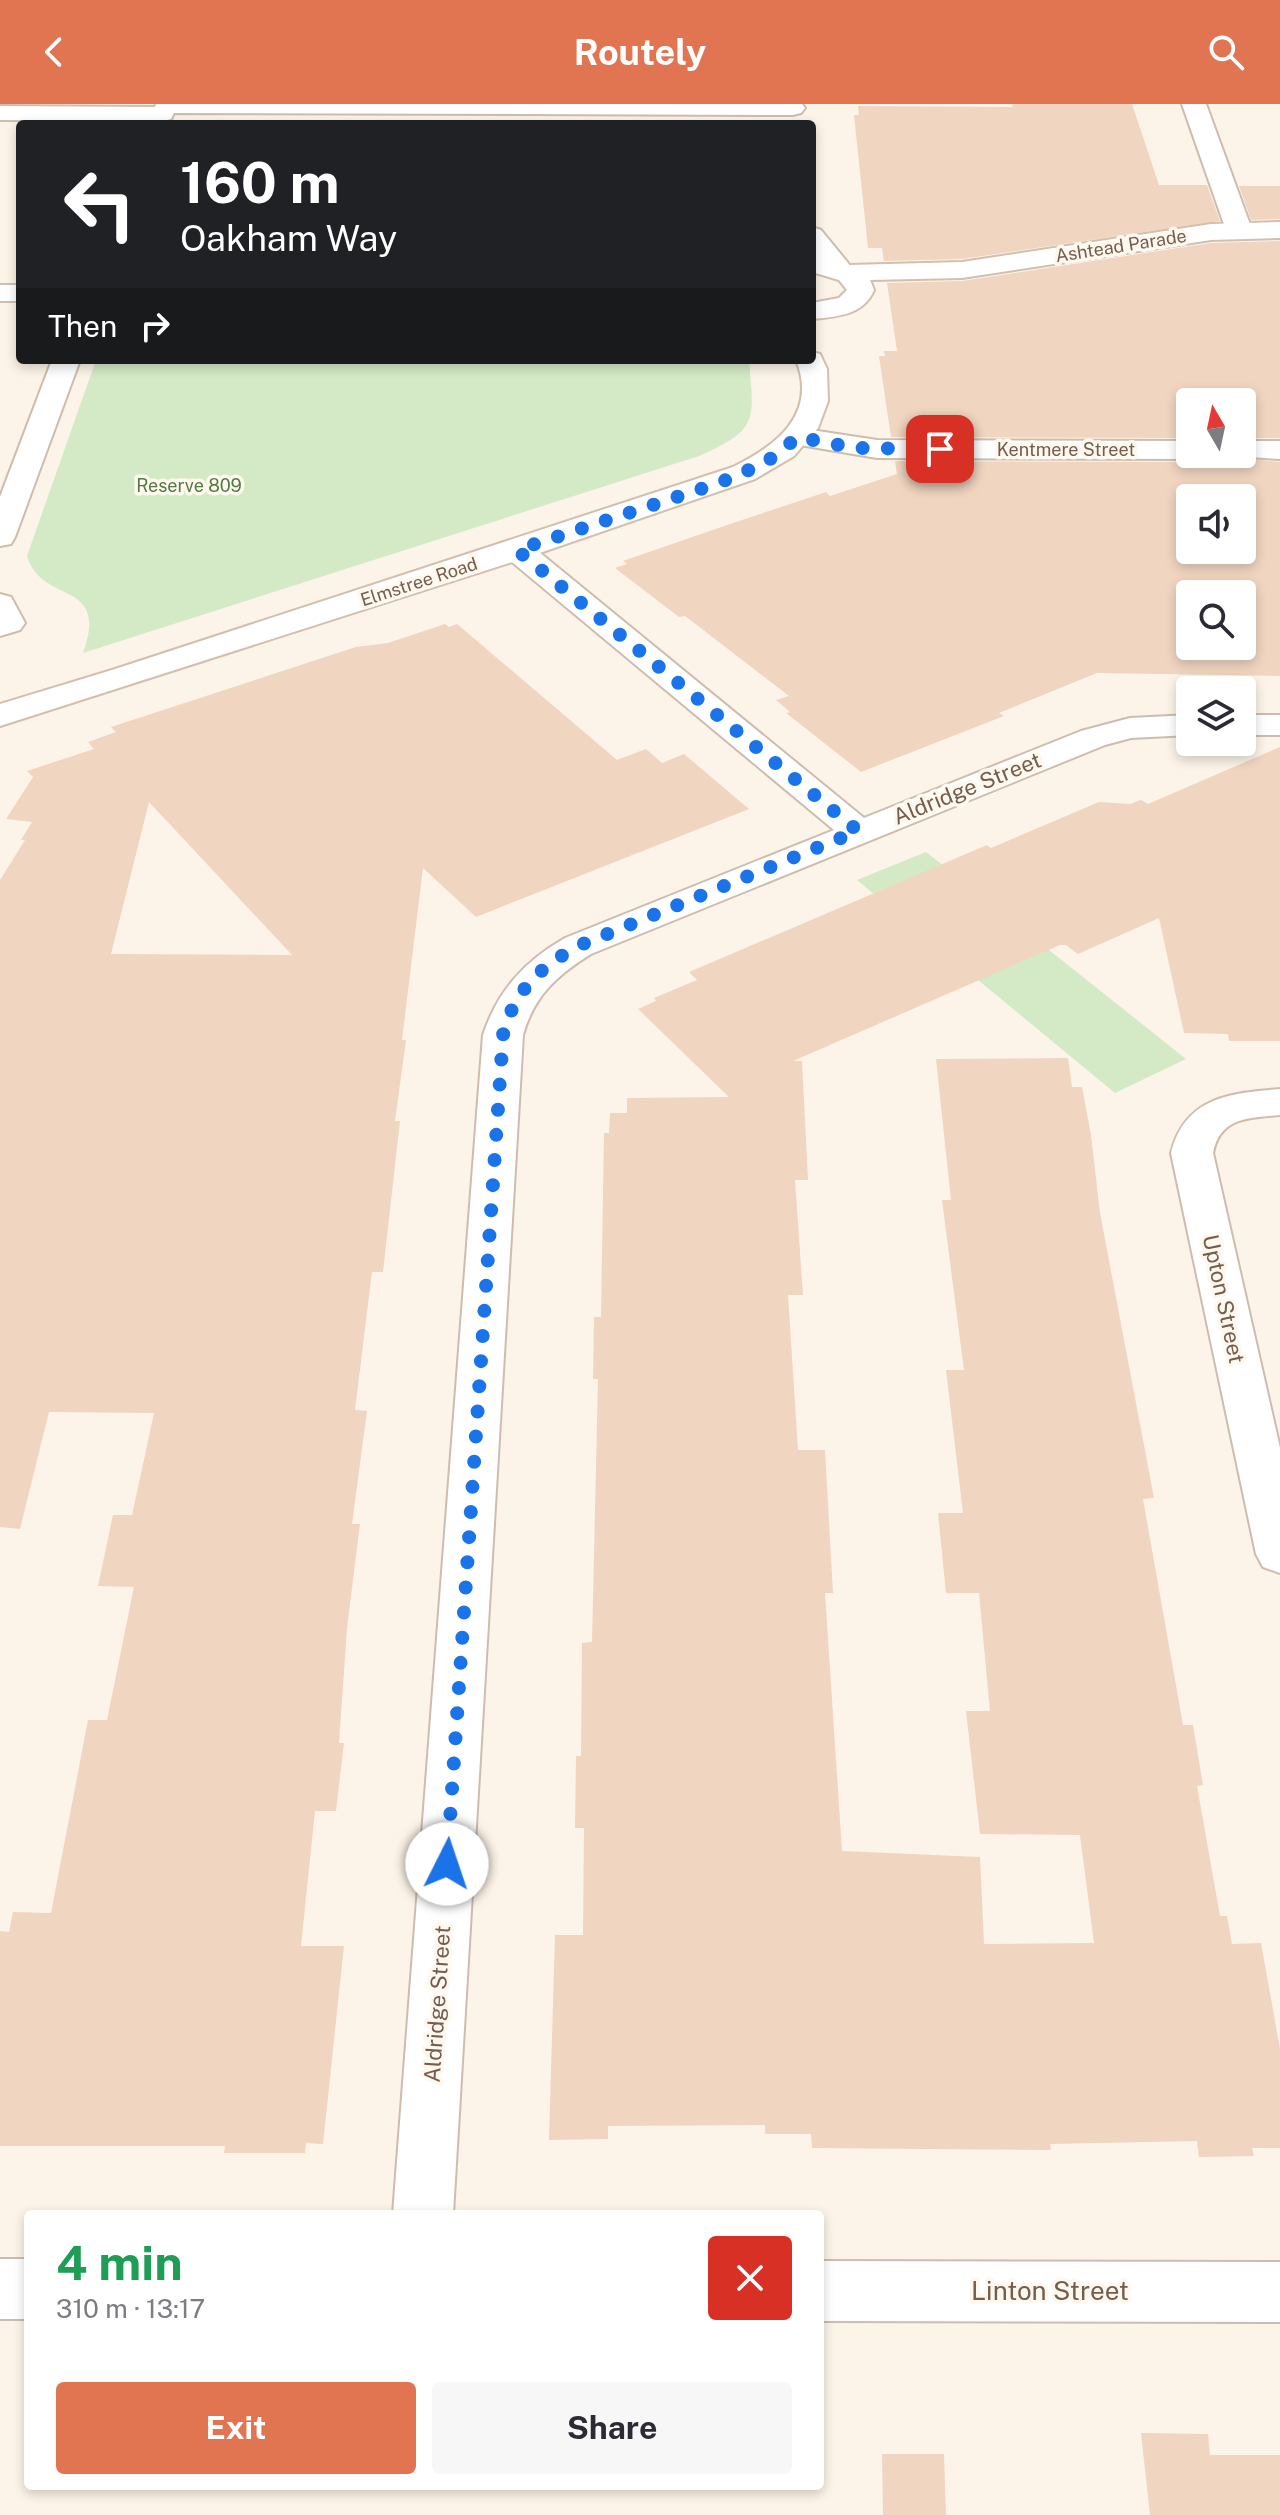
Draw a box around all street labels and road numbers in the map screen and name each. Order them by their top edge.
street label: Ashtead Parade [1054,225,1188,266]
street label: Kentmere Street [997,439,1135,460]
street label: Elmstree Road [358,553,480,610]
street label: Aldridge Street [889,746,1045,830]
street label: Upton Street [1198,1232,1250,1366]
street label: Aldridge Street [419,1925,455,2083]
street label: Linton Street [971,2275,1129,2306]

